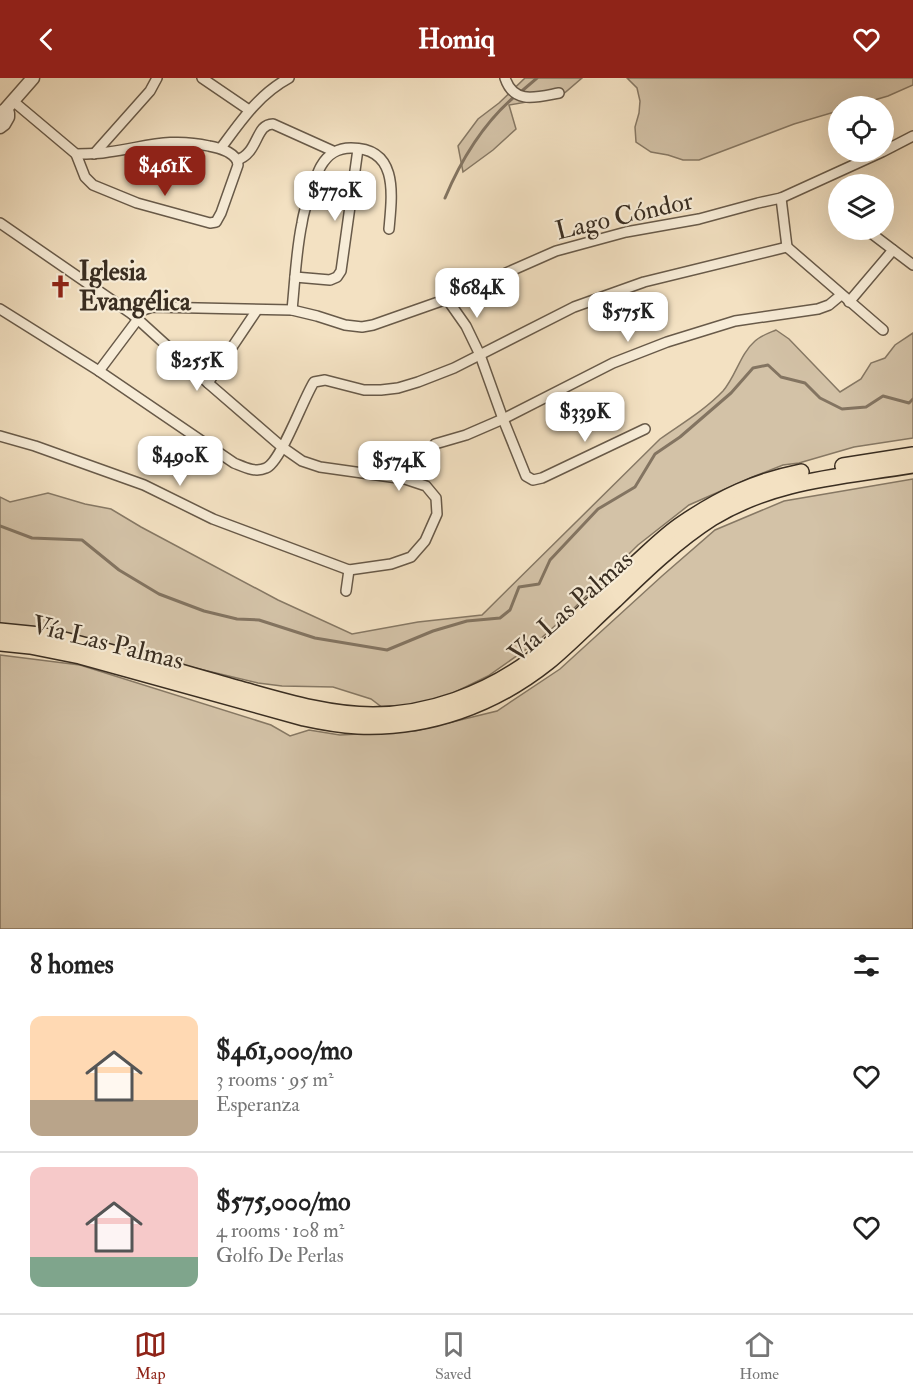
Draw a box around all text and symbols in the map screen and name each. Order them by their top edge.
icon: back [30,23,63,56]
text: Homiq [418,23,495,56]
icon: heart [850,23,883,56]
map controls [828,96,894,240]
button: locate [828,96,894,162]
pin: $461K [123,146,207,197]
text: $461K [138,153,192,178]
pin: $770K [293,171,377,222]
button: layers [828,174,894,240]
text: $770K [308,178,362,203]
street label: Lago Cóndor [552,185,696,247]
place label: Iglesia Evangélica [79,256,192,319]
pin: $684K [435,268,519,319]
church icon: Iglesia Evangélica [48,273,74,299]
text: $684K [449,275,505,300]
pin: $575K [586,292,670,343]
text: $575K [602,299,654,324]
pin: $255K [155,341,239,392]
text: $255K [171,348,223,373]
pin: $339K [543,392,627,443]
text: $339K [560,399,610,424]
pin: $490K [138,436,222,487]
pin: $574K [357,441,441,492]
text: $490K [152,443,208,468]
text: $574K [372,448,426,473]
street label: Vía Las Palmas [502,544,640,670]
street label: Vía Las Palmas [29,609,187,677]
text: 8 homes [30,949,114,981]
icon: filters [850,949,883,982]
text: $461,000/mo [216,1035,353,1067]
icon: home [78,1040,150,1112]
icon: heart [850,1060,883,1093]
text: 3 rooms · 95 m² [216,1067,334,1092]
text: Esperanza [216,1092,300,1117]
text: $575,000/mo [216,1186,351,1218]
icon: home [78,1191,150,1263]
icon: heart [850,1211,883,1244]
text: 4 rooms · 108 m² [216,1218,344,1243]
text: Golfo De Perlas [216,1243,344,1268]
tab: Map [134,1328,167,1384]
tab: Saved [435,1328,471,1384]
tab: Home [739,1328,779,1384]

